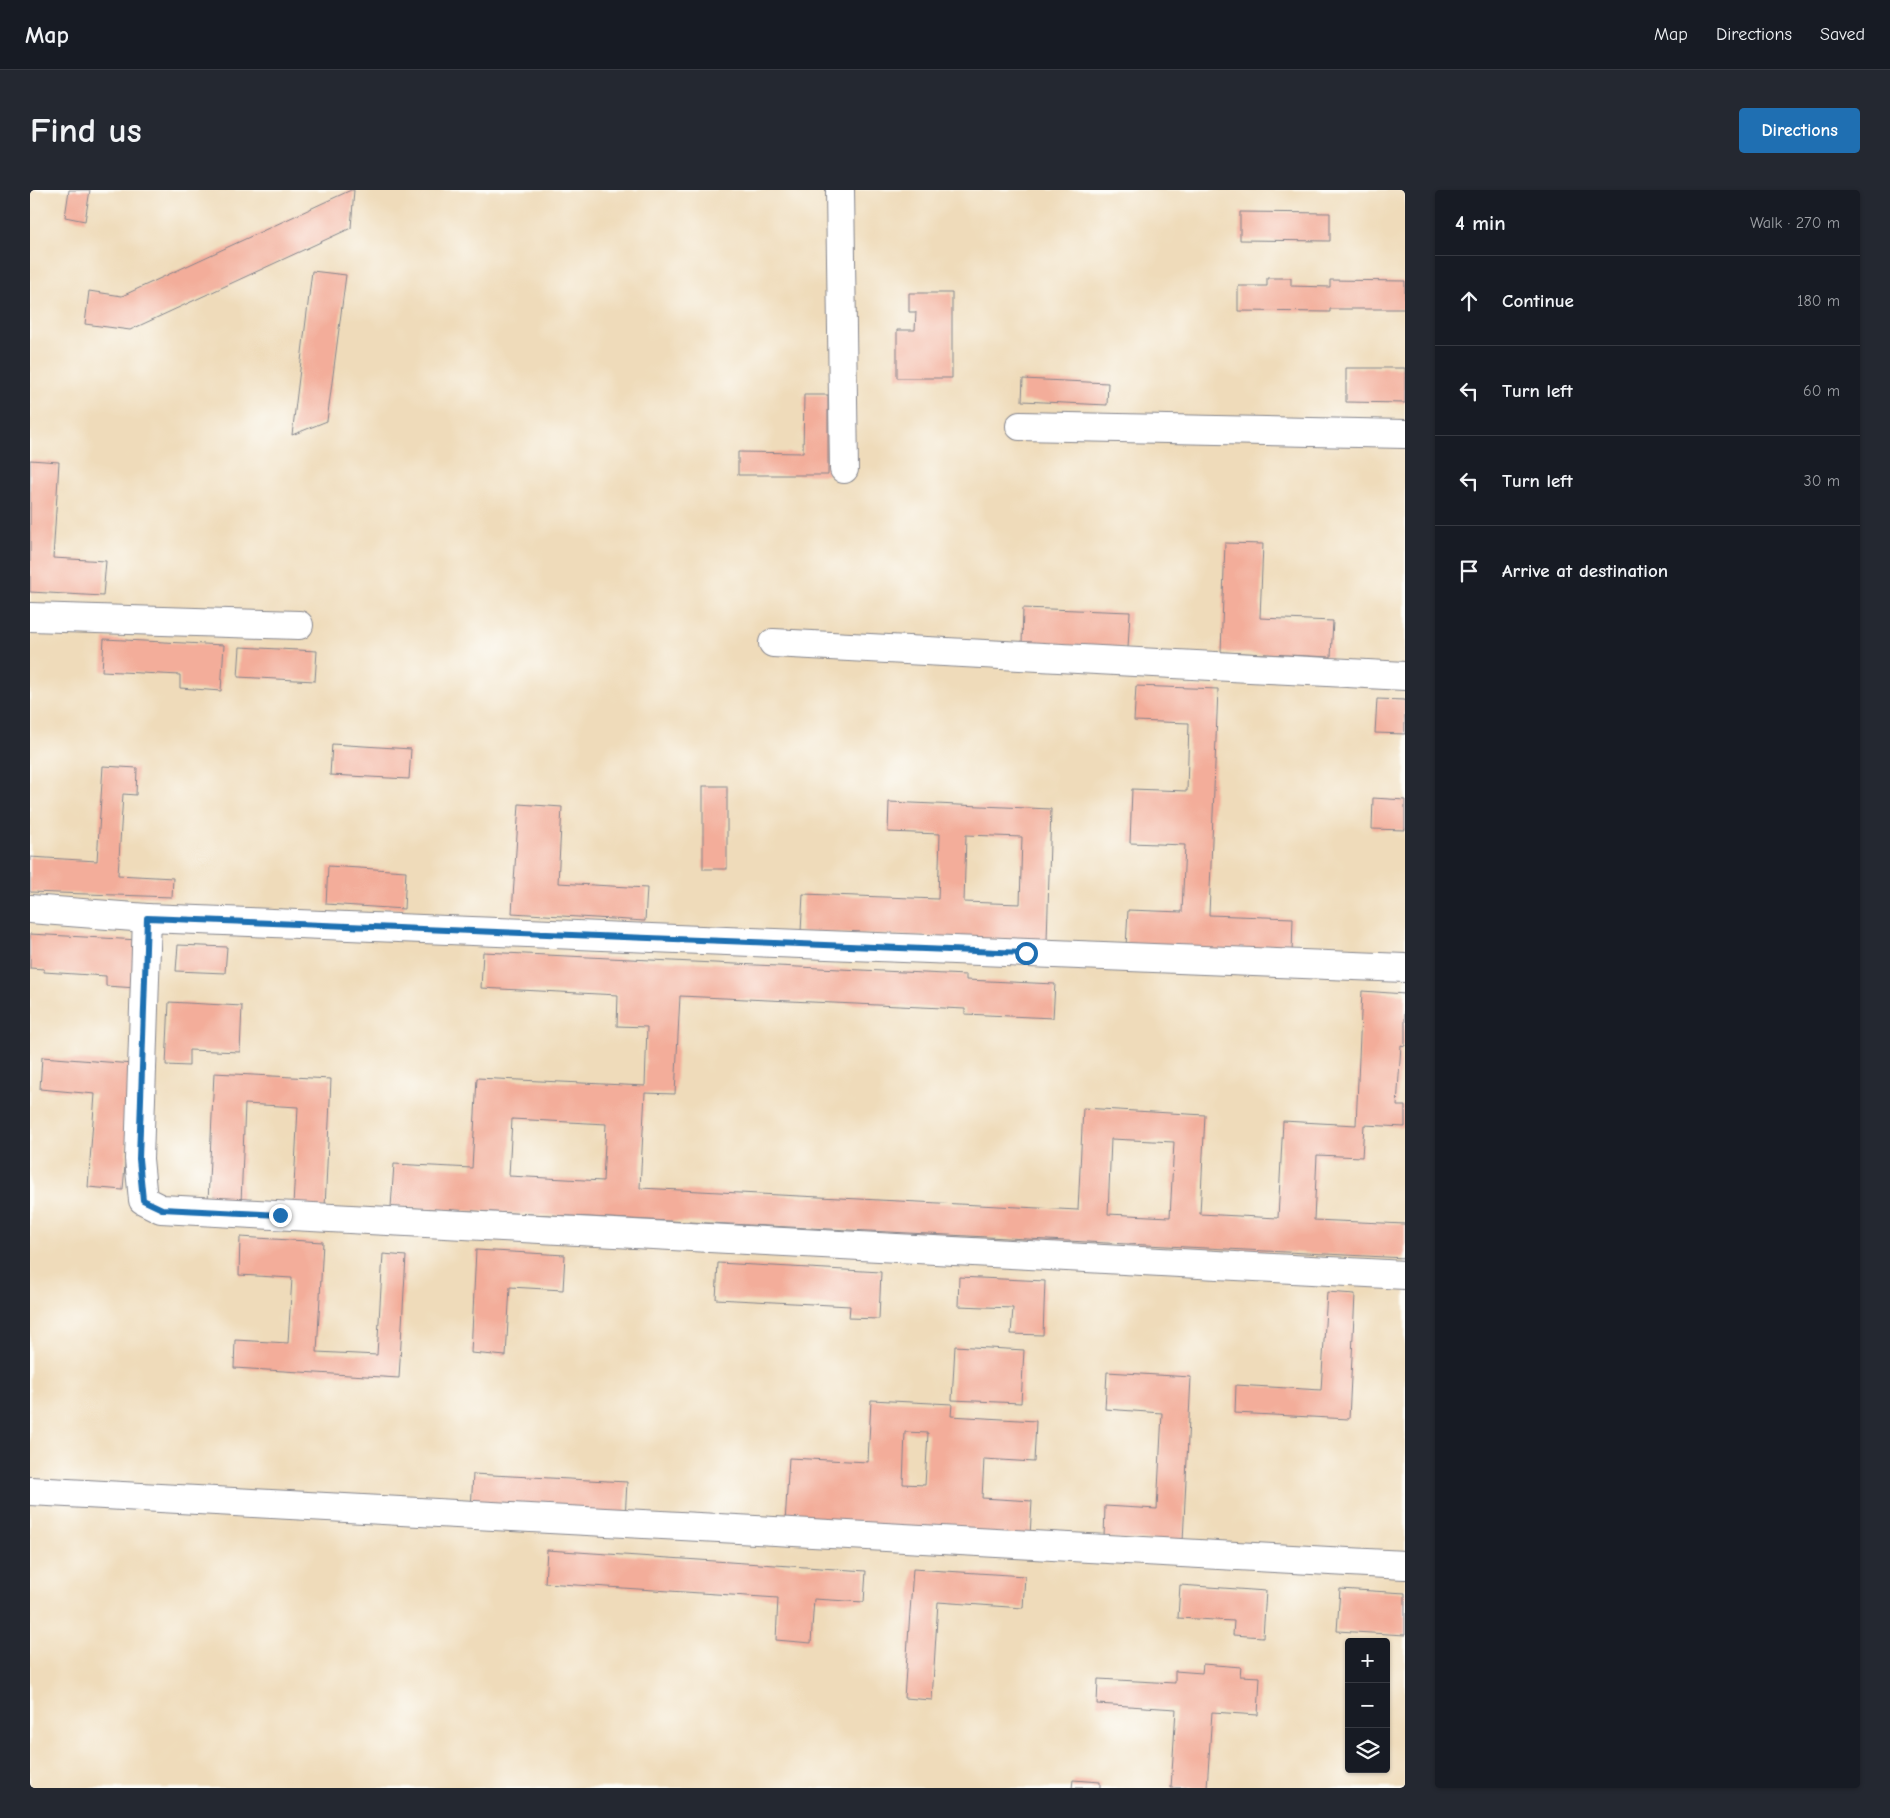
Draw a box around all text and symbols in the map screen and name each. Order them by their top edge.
text: Map [25,21,69,49]
text: Map [1654,24,1688,45]
text: Directions [1716,24,1792,45]
text: Saved [1820,24,1865,45]
button: Directions [1739,108,1860,153]
text: Find us [30,110,142,151]
text: 4 min [1455,211,1506,235]
text: Walk · 270 m [1750,214,1840,232]
icon: ahead [1455,287,1483,315]
text: Continue [1502,290,1574,312]
text: 180 m [1797,292,1840,310]
icon: left [1455,377,1483,405]
text: Turn left [1502,380,1573,402]
text: 60 m [1803,382,1840,400]
icon: left [1455,467,1483,495]
text: Turn left [1502,470,1573,492]
text: 30 m [1804,472,1840,490]
icon: arrive [1455,557,1483,585]
text: Arrive at destination [1502,560,1668,582]
route start [1015,942,1038,965]
route end [269,1204,292,1227]
map controls [1345,1638,1390,1773]
button: + [1345,1638,1390,1683]
button: − [1345,1683,1390,1728]
button: layers [1345,1728,1390,1773]

